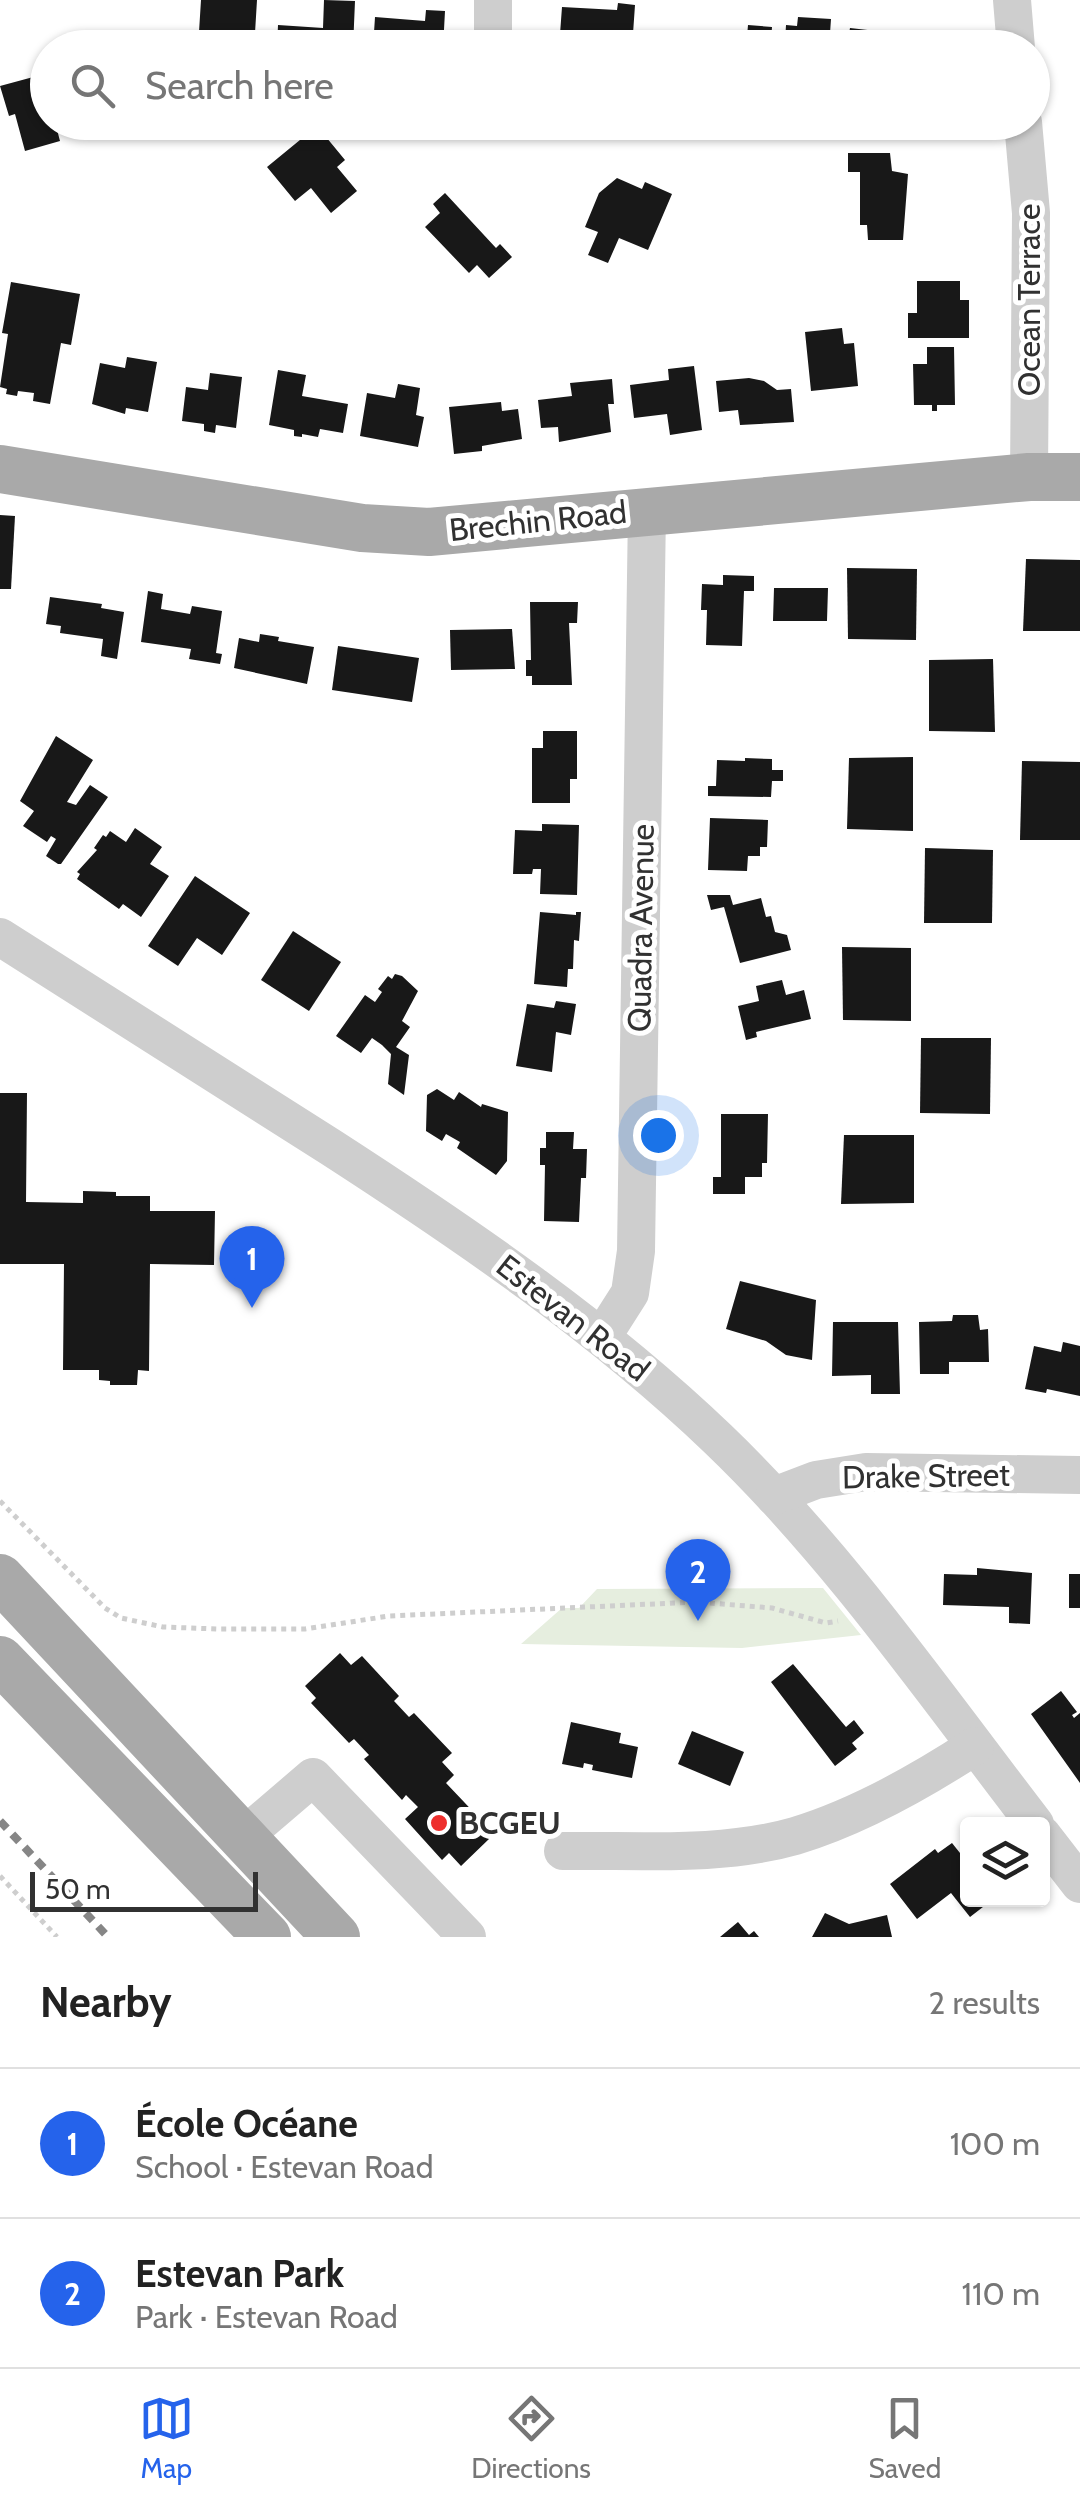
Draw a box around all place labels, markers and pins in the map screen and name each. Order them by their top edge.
pin: 1 [220,1226,284,1308]
pin: 2 [666,1538,730,1621]
place label: BCGEU [459,1803,561,1842]
marker: BCGEU [428,1812,450,1834]

